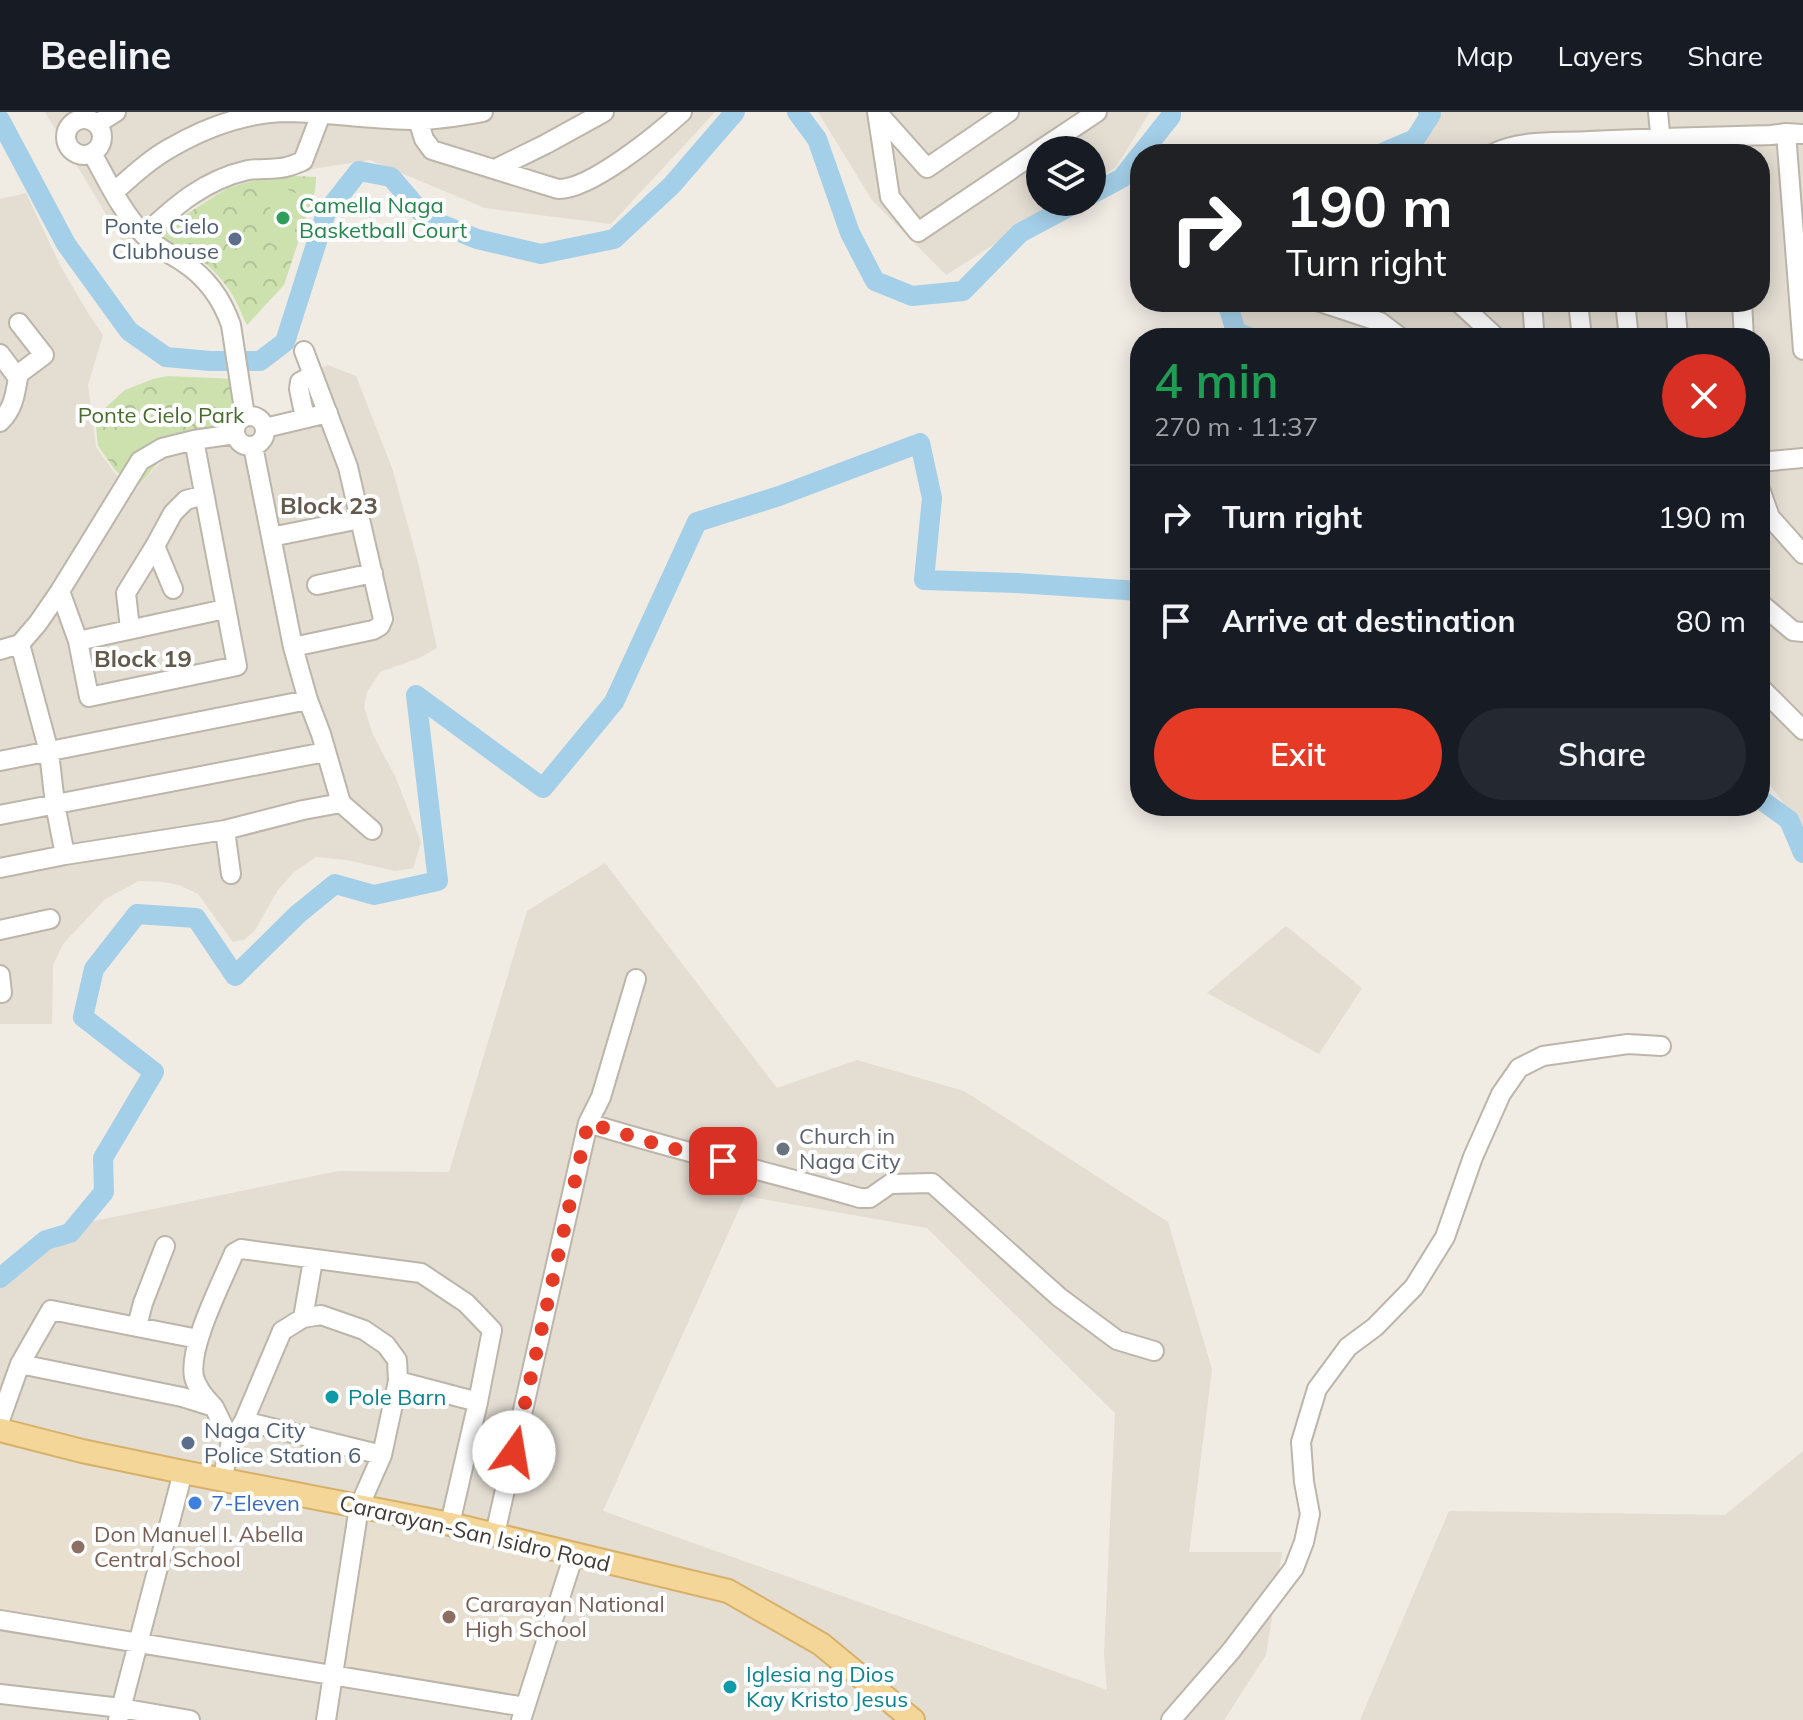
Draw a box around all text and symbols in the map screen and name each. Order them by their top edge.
text: Beeline [40,31,171,79]
text: Map [1456,38,1513,73]
text: Layers [1557,38,1643,73]
text: Share [1687,38,1763,73]
map controls [1026,136,1106,216]
button: layers [1026,136,1106,216]
text: 190 m [1286,171,1453,241]
icon: right [1154,176,1258,280]
place label: Camella Naga Basketball Court [299,191,467,244]
marker: Camella Naga Basketball Court [274,209,292,227]
place label: Ponte Cielo Clubhouse [104,212,219,265]
marker: Ponte Cielo Clubhouse [226,230,244,248]
text: Turn right [1286,240,1447,285]
text: 4 min [1154,350,1279,410]
button: close [1662,354,1746,438]
park label: Ponte Cielo Park [78,401,245,429]
text: 270 m · 11:37 [1154,410,1318,443]
district label: Block 23 [280,490,378,520]
icon: right [1154,495,1198,539]
text: Turn right [1222,498,1362,536]
text: 190 m [1658,498,1746,536]
icon: arrive [1154,599,1198,643]
text: Arrive at destination [1222,602,1516,640]
text: 80 m [1676,602,1746,640]
district label: Block 19 [94,643,192,673]
button: Exit [1154,708,1442,800]
button: Share [1458,708,1746,800]
place label: Church in Naga City [799,1122,901,1175]
pin [689,1127,757,1195]
icon: arrive [701,1139,745,1183]
marker: Church in Naga City [774,1140,792,1158]
place label: Pole Barn [348,1383,446,1411]
marker: Pole Barn [323,1388,341,1406]
position arrow [472,1410,556,1494]
place label: Naga City Police Station 6 [204,1416,361,1469]
marker: Naga City Police Station 6 [179,1434,197,1452]
street label: Cararayan-San Isidro Road [337,1488,613,1578]
place label: 7-Eleven [211,1489,300,1517]
marker: 7-Eleven [186,1494,204,1512]
place label: Don Manuel I. Abella Central School [94,1520,304,1573]
marker: Don Manuel I. Abella Central School [69,1538,87,1556]
place label: Cararayan National High School [465,1590,665,1643]
marker: Cararayan National High School [440,1608,458,1626]
place label: Iglesia ng Dios Kay Kristo Jesus [746,1660,908,1713]
marker: Iglesia ng Dios Kay Kristo Jesus [721,1678,739,1696]

